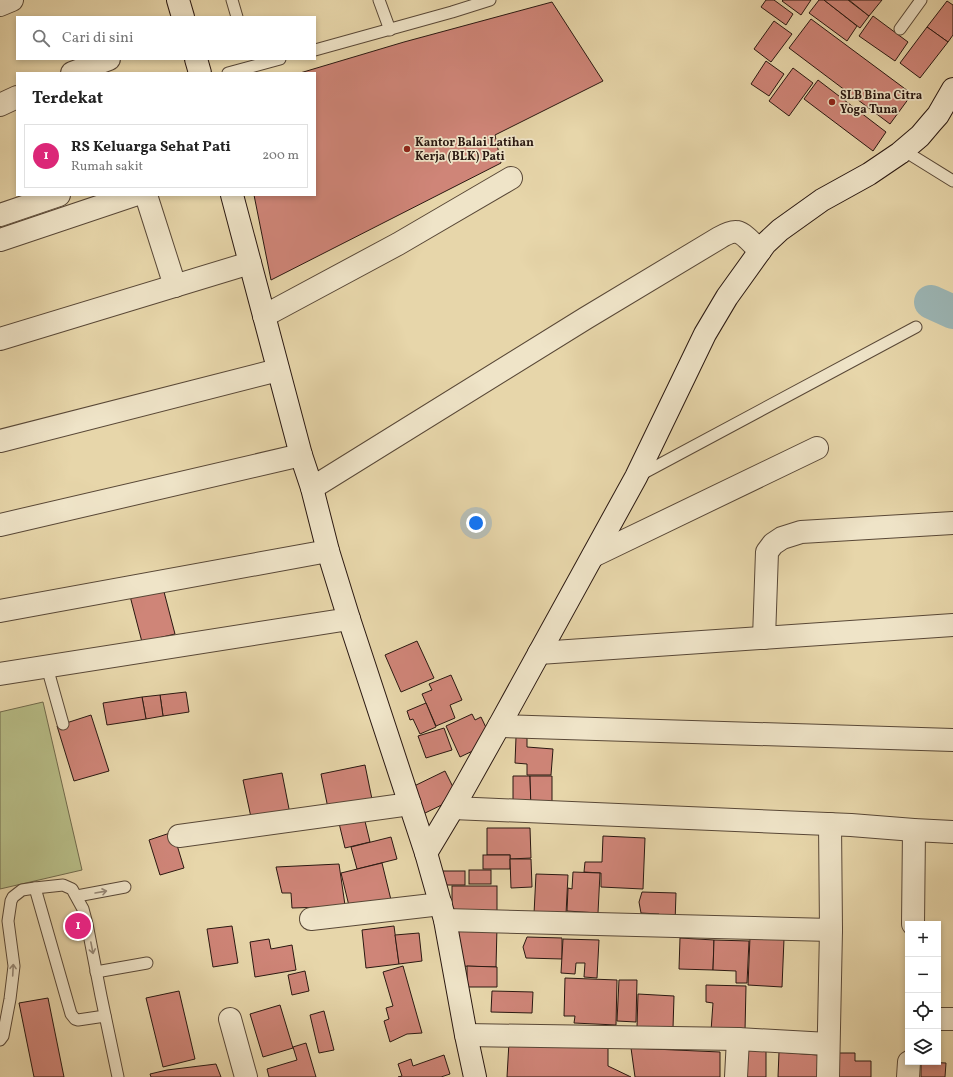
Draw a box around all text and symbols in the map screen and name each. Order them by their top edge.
search box [16,16,316,60]
icon: search [30,27,52,49]
text: Cari di sini [62,28,133,49]
text: Terdekat [32,87,103,110]
place label: SLB Bina Citra Yoga Tuna [840,88,923,118]
marker: SLB Bina Citra Yoga Tuna [827,97,837,107]
place label: Kantor Balai Latihan Kerja (BLK) Pati [415,135,534,165]
text: RS Keluarga Sehat Pati [71,137,231,158]
marker: Kantor Balai Latihan Kerja (BLK) Pati [402,144,412,154]
text: 1 [43,147,49,165]
text: 200 m [262,147,299,165]
text: Rumah sakit [71,158,143,176]
your location [466,513,486,533]
one-way arrow [94,887,107,895]
pin: 1 [65,911,91,941]
map controls [905,921,941,1065]
button: + [905,921,941,957]
one-way arrow [88,941,96,954]
button: − [905,957,941,993]
one-way arrow [10,964,17,977]
button: locate [905,993,941,1029]
button: layers [905,1029,941,1065]

